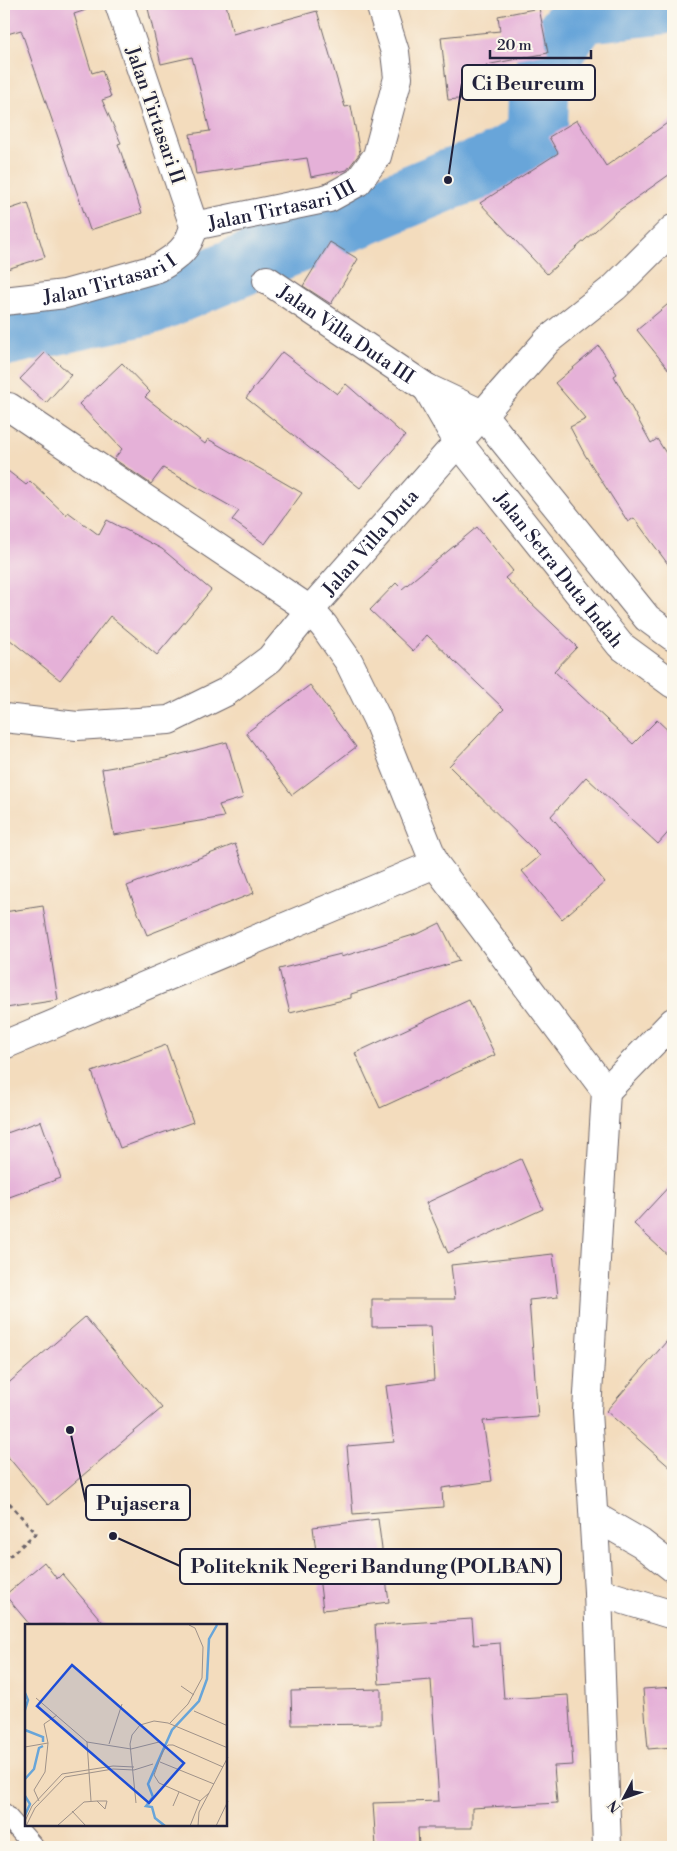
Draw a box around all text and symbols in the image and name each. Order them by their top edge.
scale bar [490,28,591,60]
text: 20 m [497,36,532,55]
street label: Jalan Tirtasari II [120,42,190,187]
callout: Ci Beureum [462,65,595,100]
text: Ci Beureum [472,72,584,97]
street label: Jalan Tirtasari III [205,175,360,236]
street label: Jalan Tirtasari I [41,249,181,310]
street label: Jalan Villa Duta III [272,279,419,389]
street label: Jalan Villa Duta [317,484,424,602]
street label: Jalan Setra Duta Indah [488,486,628,653]
callout: Pujasera [86,1485,190,1520]
text: Pujasera [96,1492,180,1517]
callout: Politeknik Negeri Bandung (POLBAN) [180,1549,561,1584]
text: Politeknik Negeri Bandung (POLBAN) [191,1555,552,1580]
inset map [25,1624,228,1826]
north arrow [600,1774,650,1824]
text: N [605,1796,625,1816]

